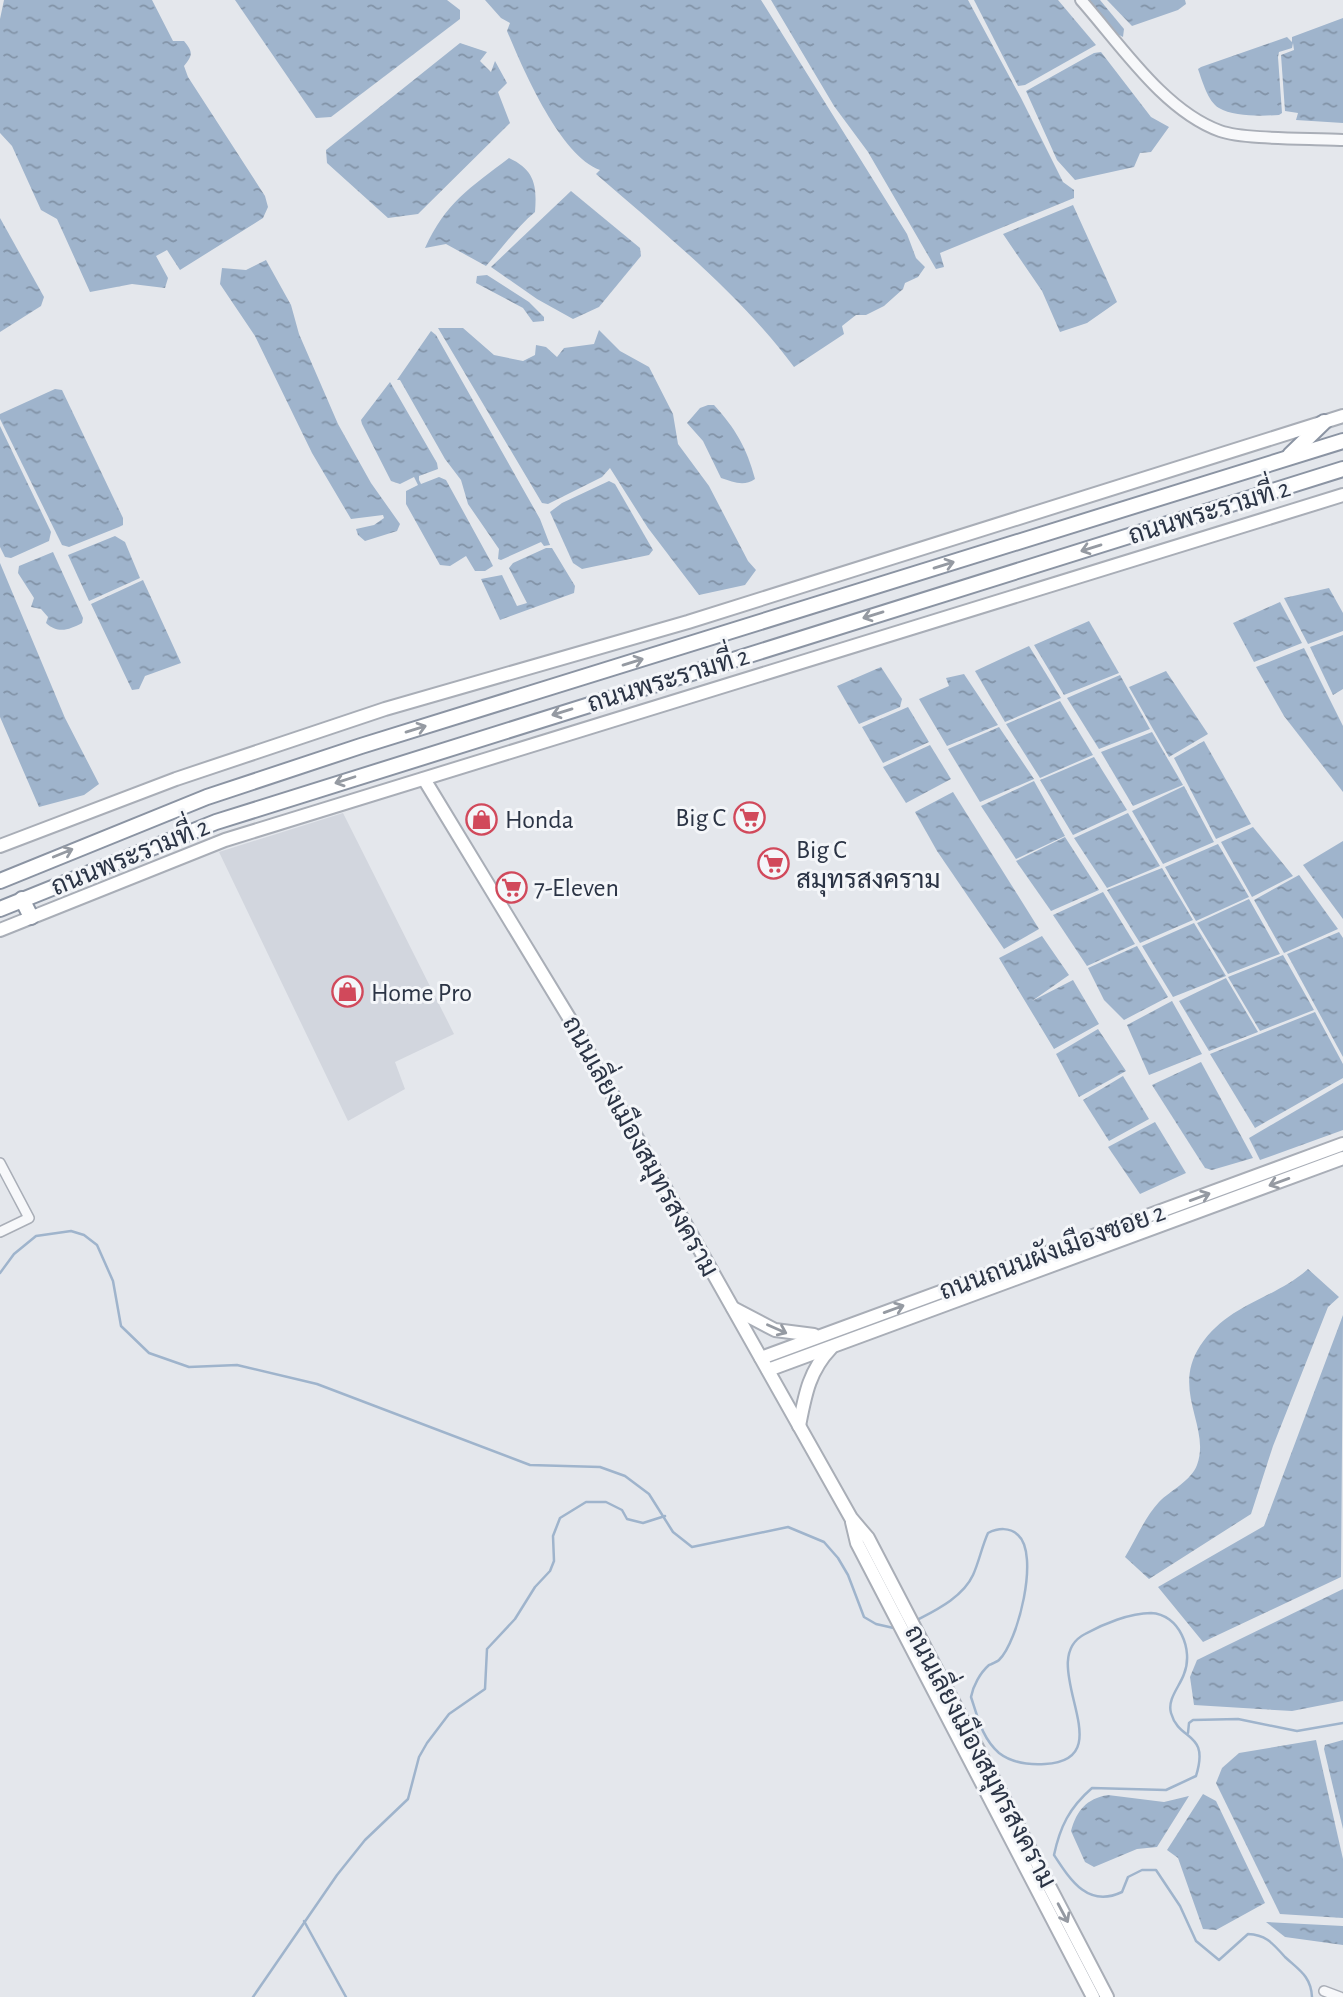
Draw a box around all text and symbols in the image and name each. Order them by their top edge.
street label: ถนนพระรามที่ 2 [1122,465,1293,549]
one-way arrow [1080,542,1102,555]
one-way arrow [932,558,954,570]
one-way arrow [863,610,885,622]
street label: ถนนพระรามที่ 2 [581,633,752,717]
one-way arrow [622,654,644,667]
one-way arrow [552,706,574,719]
one-way arrow [404,722,426,734]
one-way arrow [335,775,357,787]
supermarket icon: Big C [732,800,766,834]
shop icon: Honda [465,802,499,836]
street label: ถนนพระรามที่ 2 [44,804,213,900]
place label: Big C [675,805,726,831]
place label: Honda [505,807,574,833]
place label: Big C สมุทรสงคราม [796,837,940,897]
one-way arrow [51,846,73,859]
supermarket icon: Big C สมุทรสงคราม [756,847,790,881]
supermarket icon: 7-Eleven [494,870,528,904]
place label: 7-Eleven [534,875,619,901]
shop icon: Home Pro [331,975,365,1009]
place label: Home Pro [371,980,472,1006]
street label: ถนนเลี่ยงเมืองสมุทรสงคราม [554,1007,731,1283]
one-way arrow [1268,1177,1290,1189]
one-way arrow [1188,1190,1210,1202]
street label: ถนนถนนผังเมืองซอย 2 [935,1195,1169,1305]
one-way arrow [883,1302,905,1314]
one-way arrow [766,1323,787,1336]
street label: ถนนเลี่ยงเมืองสมุทรสงคราม [896,1616,1069,1894]
one-way arrow [1057,1903,1071,1923]

